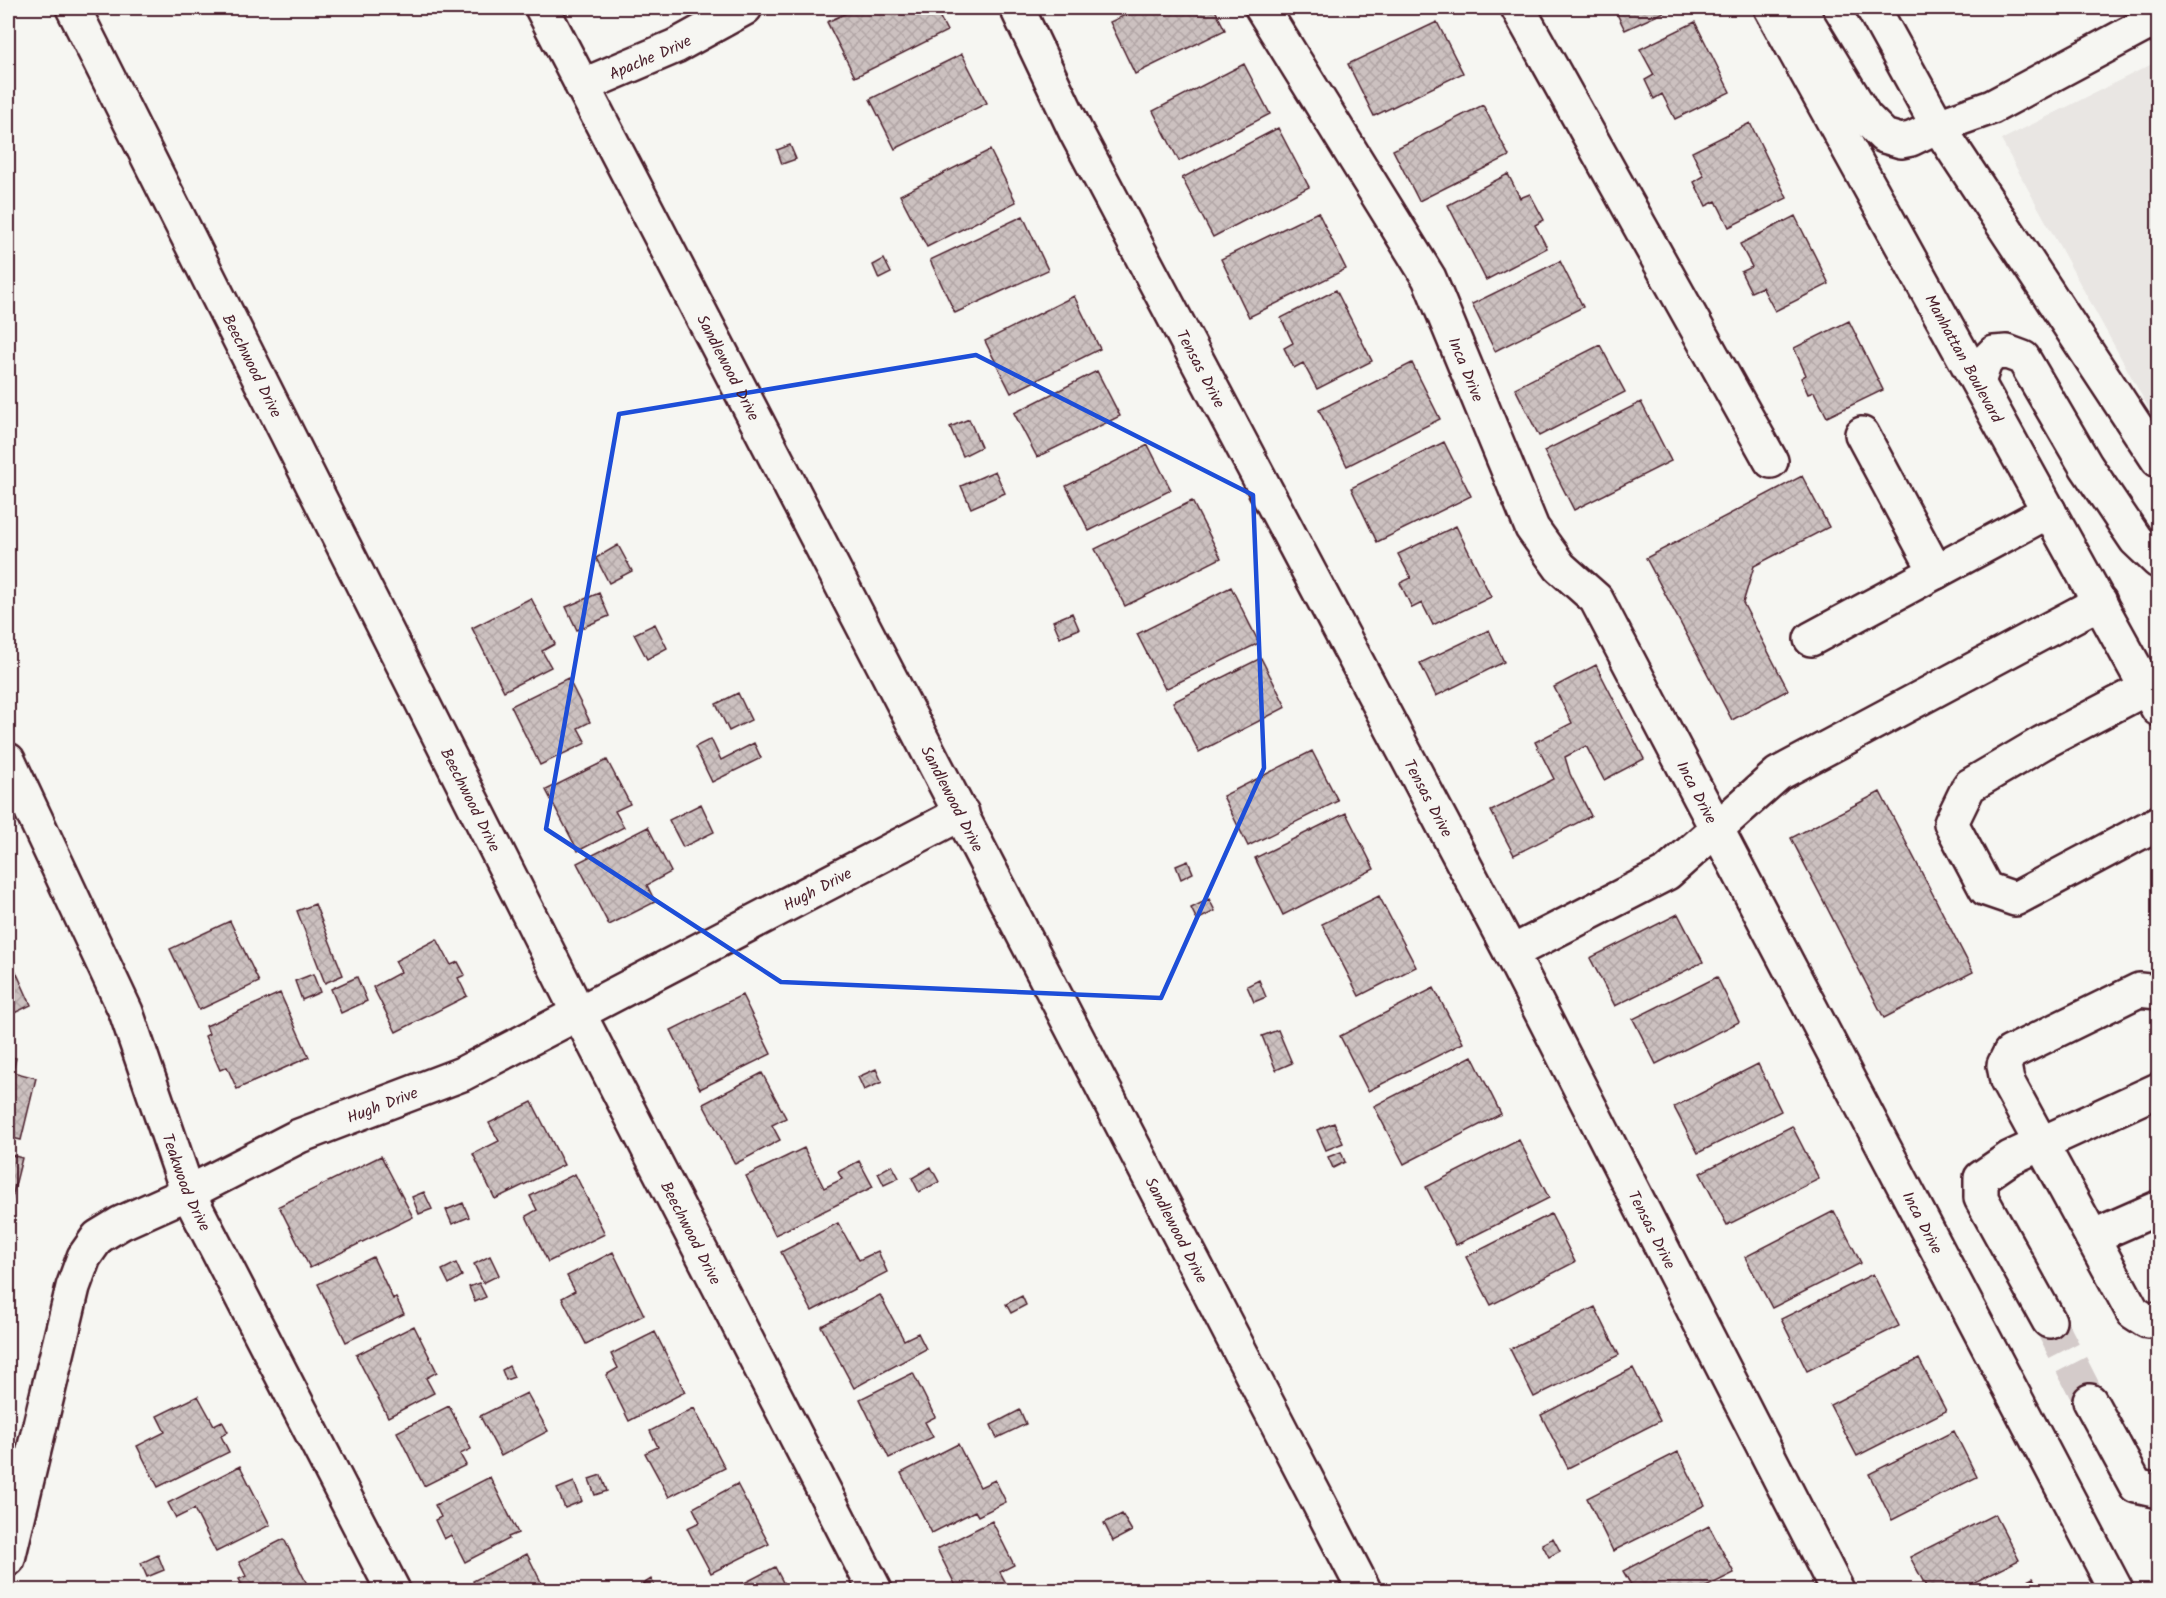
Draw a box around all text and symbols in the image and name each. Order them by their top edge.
street label: Apache Drive [605,29,696,87]
street label: Manhattan Boulevard [1917,290,2009,429]
street label: Beechwood Drive [215,310,288,422]
street label: Sandlewood Drive [689,311,765,426]
street label: Tensas Drive [1169,326,1231,413]
street label: Inca Drive [1441,333,1490,406]
street label: Sandlewood Drive [913,742,989,857]
street label: Beechwood Drive [433,744,506,856]
street label: Tensas Drive [1397,755,1459,842]
street label: Inca Drive [1669,757,1723,829]
street label: Hugh Drive [779,862,856,918]
street label: Hugh Drive [343,1081,422,1131]
street label: Teakwood Drive [154,1130,217,1236]
street label: Sandlewood Drive [1138,1173,1214,1288]
street label: Beechwood Drive [653,1177,727,1290]
street label: Tensas Drive [1621,1186,1682,1274]
street label: Inca Drive [1895,1187,1949,1259]

